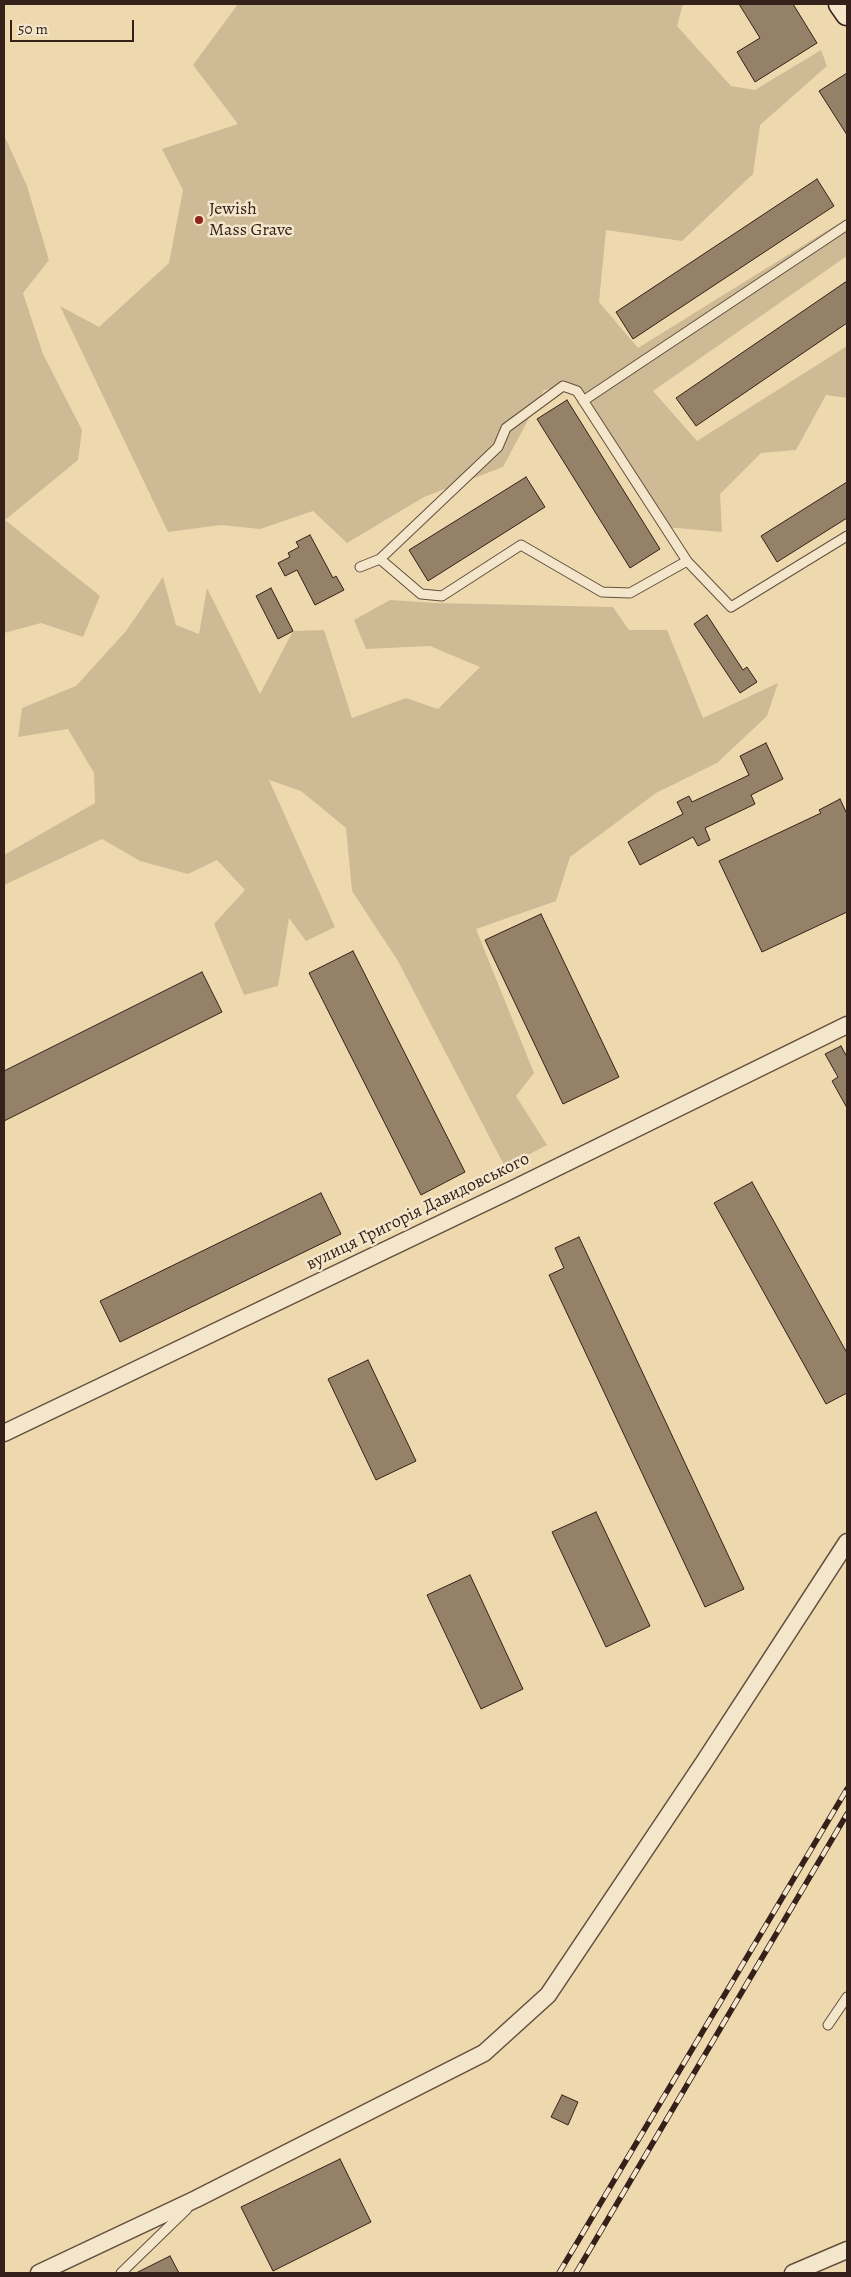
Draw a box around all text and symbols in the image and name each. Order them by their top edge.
scale bar [12,10,136,42]
text: 50 m [18,19,48,39]
place label: Jewish Mass Grave [209,199,293,242]
marker: Jewish Mass Grave [193,214,205,226]
street label: вулиця Григорія Давидовського [303,1148,533,1276]

